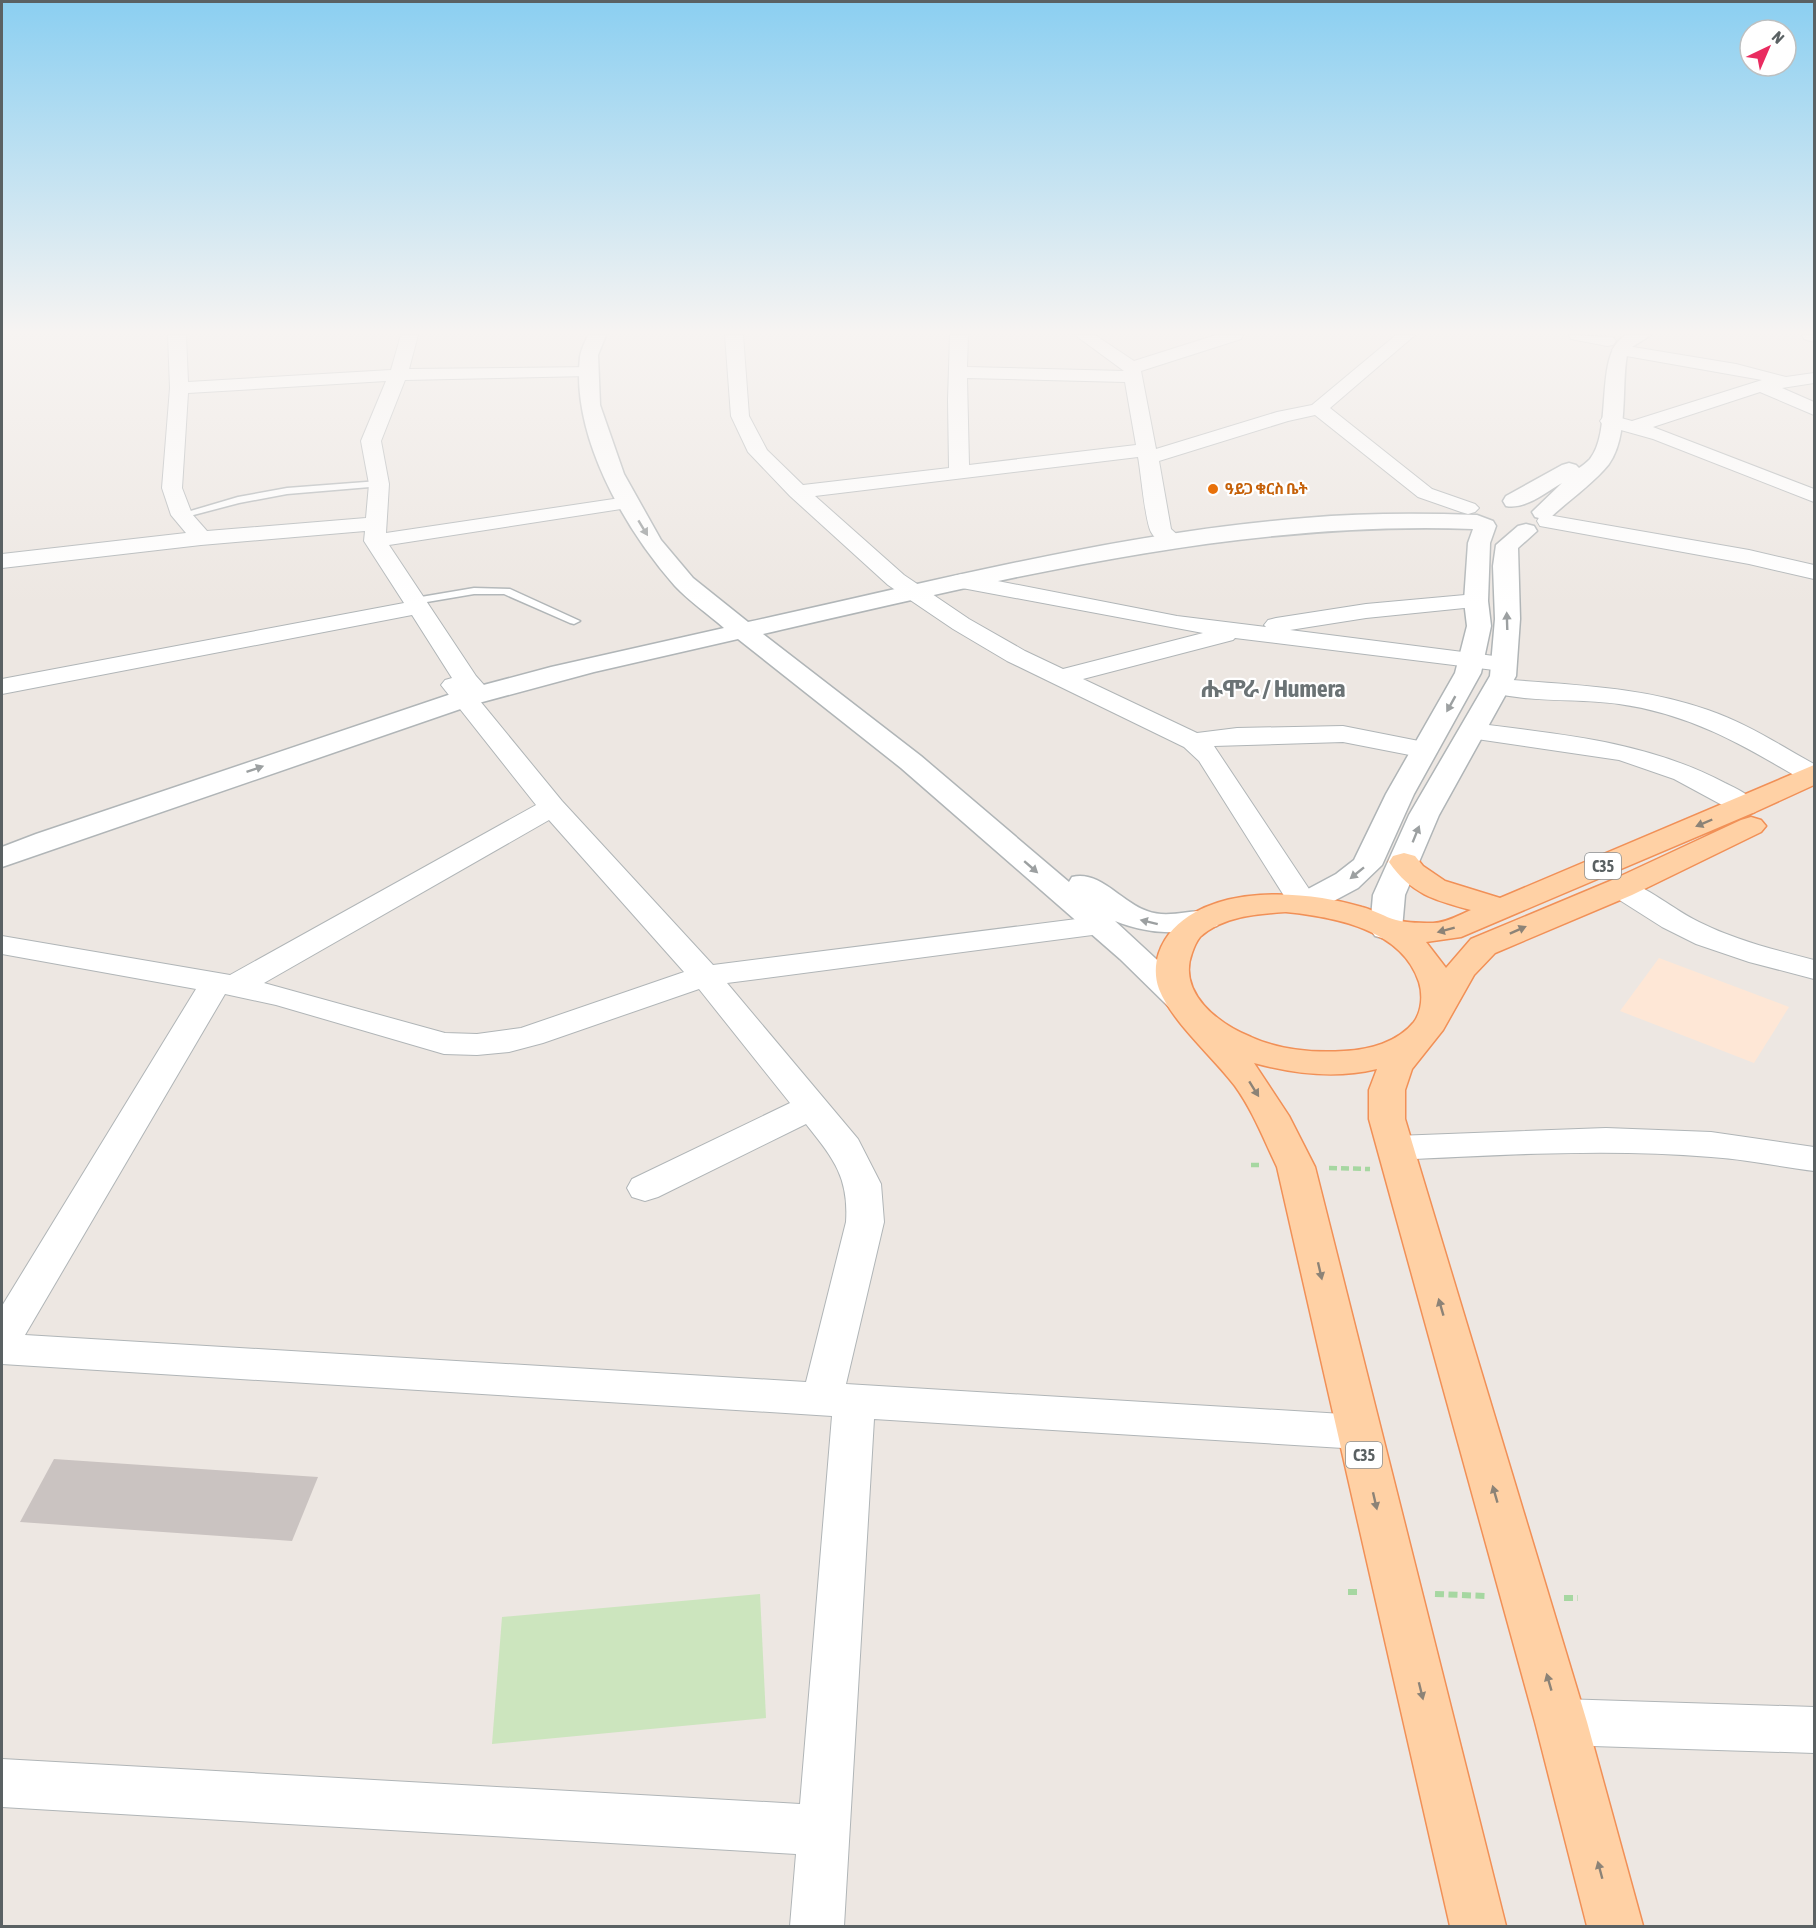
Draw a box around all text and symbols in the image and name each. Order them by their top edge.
north arrow [1738,18,1798,78]
text: N [1769,27,1788,47]
place label: ዓይጋ ቁርስ ቤት [1225,480,1309,497]
marker: ዓይጋ ቁርስ ቤት [1206,482,1220,496]
one-way arrow [637,520,648,536]
one-way arrow [1502,611,1512,630]
district label: ሑሞራ / Humera [1201,675,1345,702]
one-way arrow [1446,695,1456,712]
one-way arrow [246,764,264,774]
one-way arrow [1694,818,1712,828]
one-way arrow [1411,825,1421,843]
road number: C35 [1585,853,1621,879]
one-way arrow [1023,860,1038,873]
one-way arrow [1349,866,1364,879]
one-way arrow [1139,917,1158,927]
one-way arrow [1437,926,1455,935]
one-way arrow [1510,926,1527,935]
one-way arrow [1249,1081,1260,1097]
one-way arrow [1316,1261,1326,1280]
one-way arrow [1436,1298,1445,1316]
road number: C35 [1346,1442,1382,1468]
one-way arrow [1490,1485,1499,1503]
one-way arrow [1371,1492,1381,1510]
one-way arrow [1544,1673,1553,1691]
one-way arrow [1417,1682,1427,1700]
one-way arrow [1595,1861,1604,1879]

